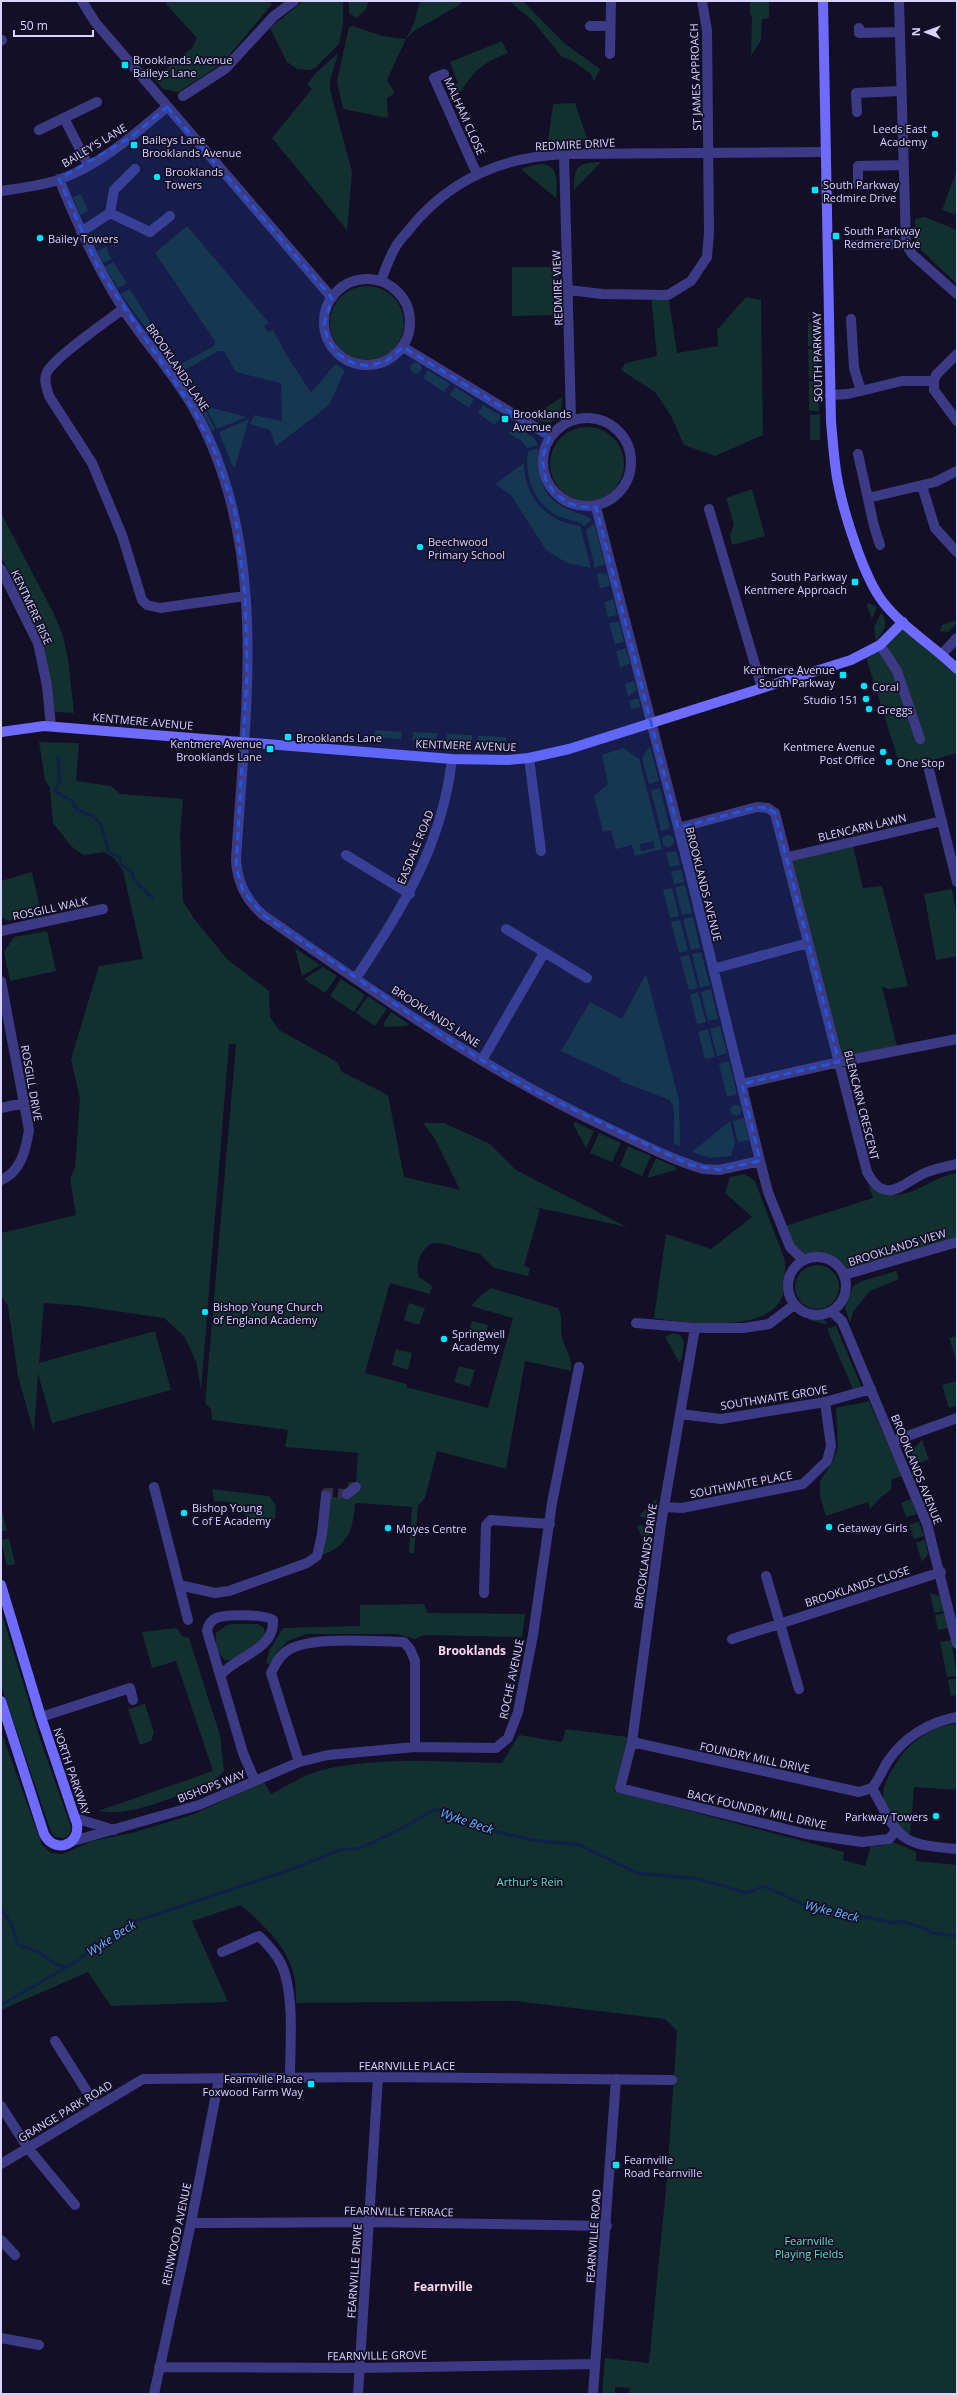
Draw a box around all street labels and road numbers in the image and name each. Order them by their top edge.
street label: ST JAMES APPROACH [686,23,704,131]
street label: MALHAM CLOSE [441,75,489,157]
street label: BAILEY'S LANE [59,120,129,170]
street label: REDMIRE DRIVE [535,134,615,154]
street label: REDMIRE VIEW [548,250,566,326]
street label: SOUTH PARKWAY [809,311,825,402]
street label: BROOKLANDS LANE [143,320,213,414]
street label: KENTMERE RISE [8,567,56,647]
street label: KENTMERE AVENUE [92,709,194,733]
street label: KENTMERE AVENUE [415,736,517,754]
street label: EASDALE ROAD [393,808,437,886]
street label: BLENCARN LAWN [816,810,908,844]
street label: BROOKLANDS AVENUE [682,825,726,943]
street label: ROSGILL WALK [11,893,89,923]
street label: BROOKLANDS LANE [389,982,483,1050]
street label: ROSGILL DRIVE [18,1044,46,1122]
street label: BLENCARN CRESCENT [841,1049,883,1161]
street label: BROOKLANDS VIEW [846,1225,948,1269]
street label: SOUTHWAITE GROVE [719,1381,829,1413]
street label: BROOKLANDS AVENUE [888,1412,946,1526]
street label: SOUTHWAITE PLACE [688,1467,794,1501]
street label: BROOKLANDS DRIVE [630,1502,660,1610]
street label: BROOKLANDS CLOSE [803,1562,911,1610]
street label: ROCHE AVENUE [495,1638,527,1720]
street label: NORTH PARKWAY [50,1726,94,1817]
street label: FOUNDRY MILL DRIVE [699,1738,811,1776]
street label: BISHOPS WAY [175,1766,248,1806]
street label: BACK FOUNDRY MILL DRIVE [686,1786,828,1832]
street label: FEARNVILLE PLACE [359,2058,455,2073]
street label: GRANGE PARK ROAD [15,2077,115,2145]
street label: REINWOOD AVENUE [158,2181,194,2287]
street label: FEARNVILLE ROAD [582,2188,604,2284]
street label: FEARNVILLE TERRACE [344,2203,454,2219]
street label: FEARNVILLE DRIVE [343,2223,365,2319]
street label: FEARNVILLE GROVE [327,2347,427,2363]

